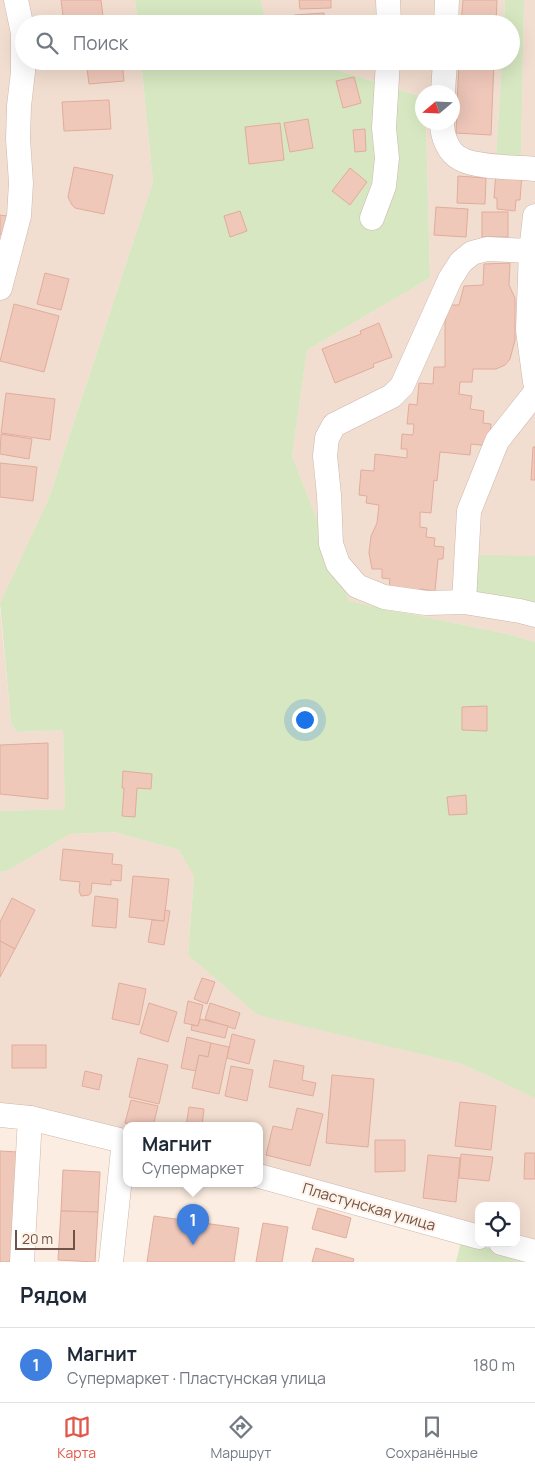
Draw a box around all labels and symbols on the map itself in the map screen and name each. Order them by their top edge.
north arrow [415,85,460,130]
your location [292,707,318,733]
street label: Пластунская улица [300,1177,438,1236]
pin: 1 [177,1204,209,1245]
scale bar [15,1227,75,1250]

